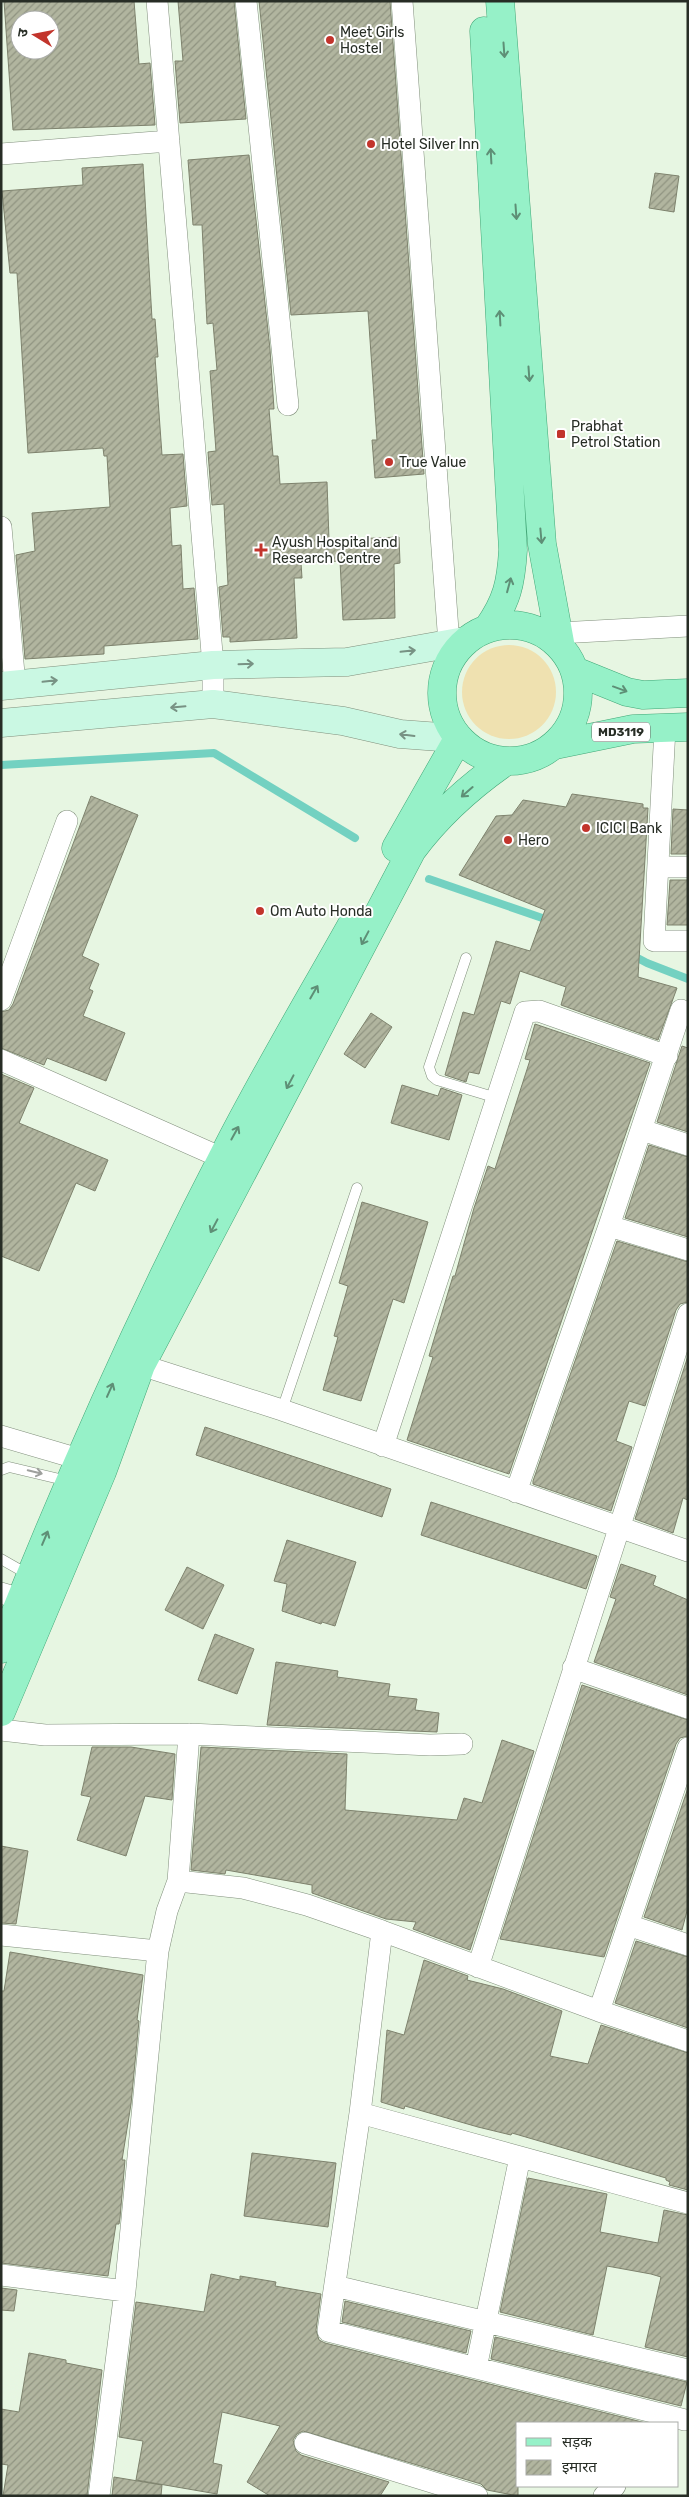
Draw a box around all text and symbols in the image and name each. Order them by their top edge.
north arrow [10,10,60,60]
place label: Meet Girls Hostel [340,24,404,57]
text: उ [14,27,32,38]
marker: Meet Girls Hostel [324,34,336,46]
one-way arrow [499,42,509,58]
place label: Hotel Silver Inn [381,136,479,153]
marker: Hotel Silver Inn [365,138,377,150]
one-way arrow [486,148,495,164]
one-way arrow [512,204,521,220]
one-way arrow [496,310,505,326]
one-way arrow [524,366,534,382]
place label: Prabhat Petrol Station [571,418,660,451]
marker: Prabhat Petrol Station [555,428,567,440]
place label: True Value [399,454,467,471]
marker: True Value [383,456,395,468]
one-way arrow [537,528,546,544]
place label: Ayush Hospital and Research Centre [272,534,398,567]
marker: Ayush Hospital and Research Centre [254,543,268,557]
one-way arrow [504,577,514,593]
one-way arrow [400,646,416,656]
one-way arrow [238,660,254,669]
one-way arrow [41,677,57,686]
one-way arrow [612,685,627,694]
one-way arrow [170,702,186,712]
road number: MD3119 [592,722,650,742]
one-way arrow [400,730,416,740]
one-way arrow [460,786,473,798]
place label: ICICI Bank [596,820,663,837]
marker: ICICI Bank [580,822,592,834]
place label: Hero [518,832,549,849]
marker: Hero [502,834,514,846]
place label: Om Auto Honda [270,903,372,920]
marker: Om Auto Honda [254,905,266,917]
one-way arrow [360,931,370,946]
one-way arrow [310,985,320,999]
one-way arrow [285,1075,295,1090]
one-way arrow [230,1126,240,1141]
one-way arrow [209,1218,219,1233]
one-way arrow [106,1383,116,1398]
one-way arrow [27,1468,43,1477]
one-way arrow [41,1531,50,1546]
legend [516,2422,679,2487]
text: सड़क [562,2433,592,2451]
text: इमारत [562,2458,597,2476]

